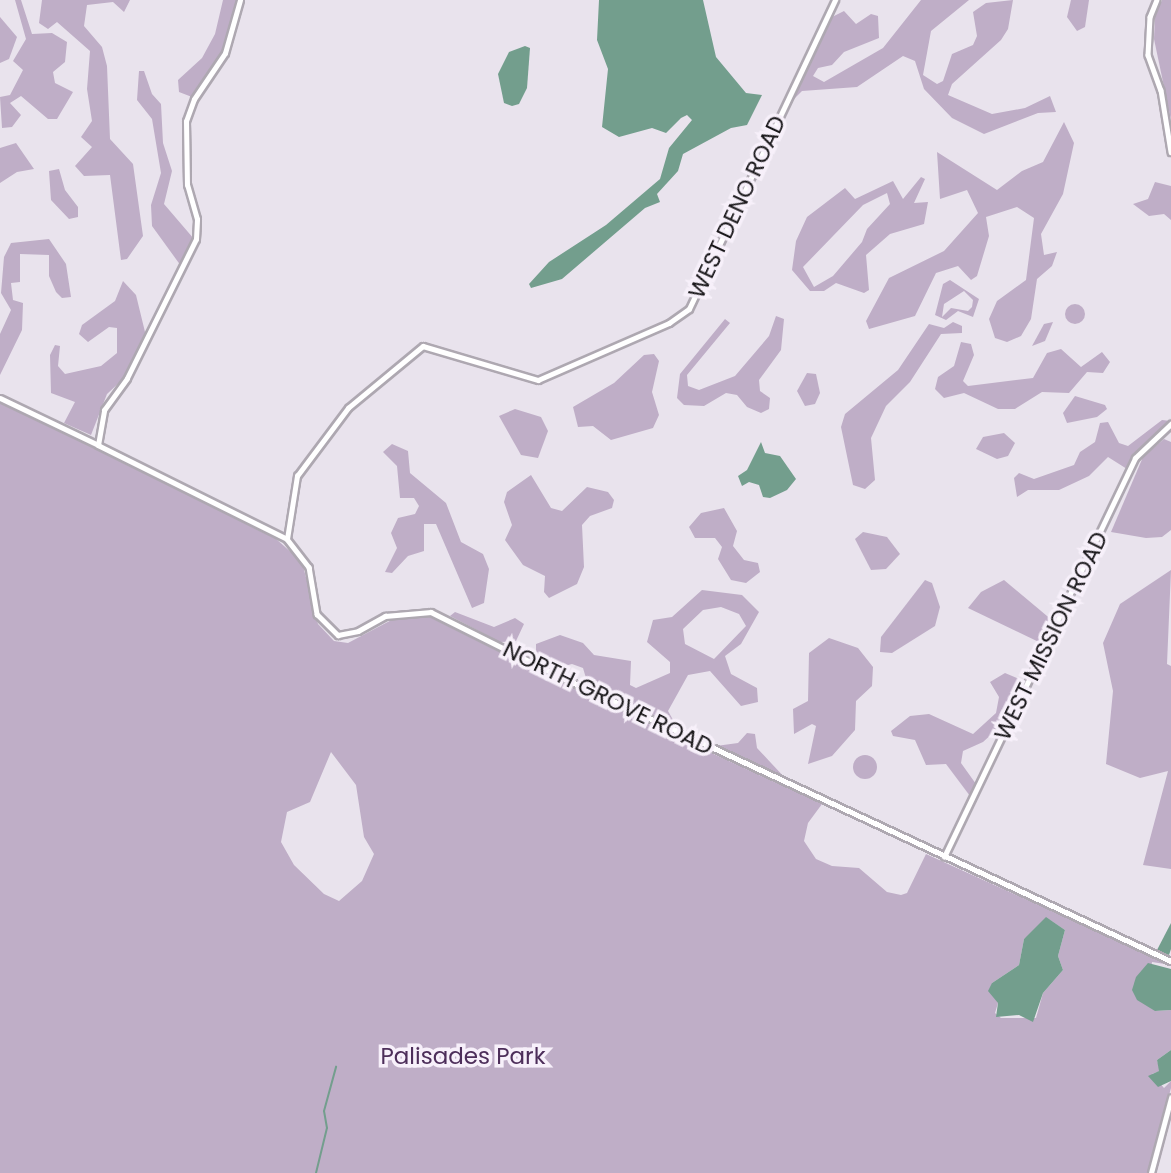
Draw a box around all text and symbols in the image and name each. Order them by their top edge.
street label: WEST DENO ROAD [683,111,791,303]
street label: WEST MISSION ROAD [988,527,1114,745]
street label: NORTH GROVE ROAD [499,635,717,761]
park label: Palisades Park [381,1042,545,1070]

